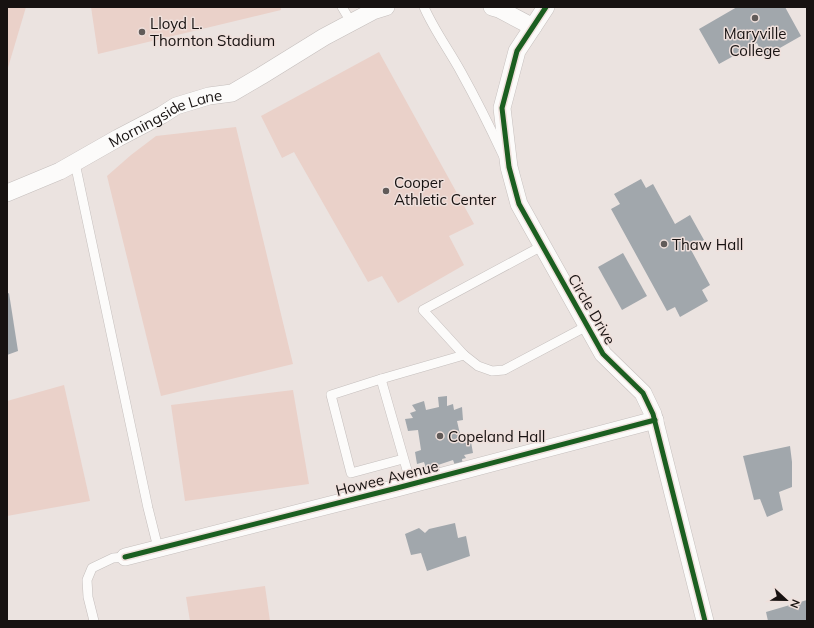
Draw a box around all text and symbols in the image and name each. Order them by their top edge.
marker: Maryville College [750,13,760,23]
place label: Lloyd L. Thornton Stadium [150,14,275,50]
place label: Maryville College [724,24,786,60]
marker: Lloyd L. Thornton Stadium [137,27,147,37]
street label: Morningside Lane [105,85,223,151]
place label: Cooper Athletic Center [394,173,497,209]
marker: Cooper Athletic Center [381,186,391,196]
place label: Thaw Hall [672,235,743,254]
marker: Thaw Hall [659,239,669,249]
street label: Circle Drive [564,270,620,348]
place label: Copeland Hall [448,427,545,446]
marker: Copeland Hall [435,431,445,441]
street label: Howee Avenue [334,456,440,500]
north arrow [766,580,806,620]
text: N [787,597,803,610]

